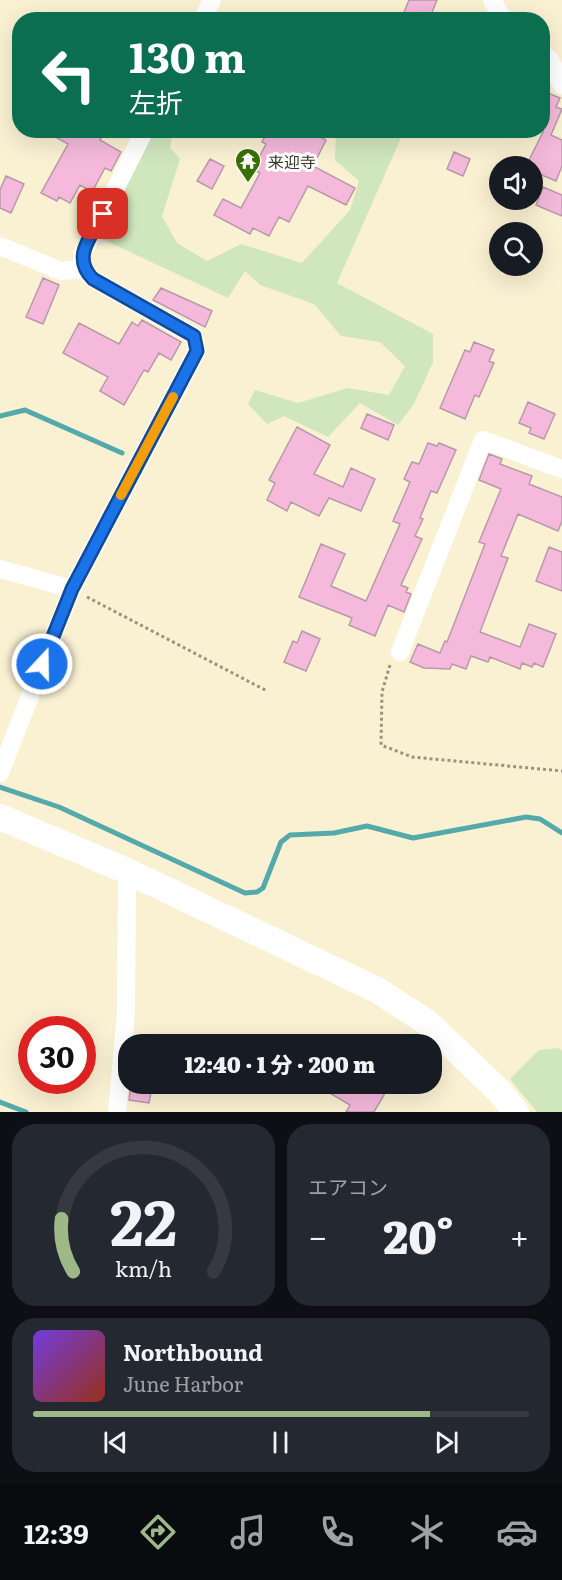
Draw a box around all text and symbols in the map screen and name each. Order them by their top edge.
text: 130 m [129,24,246,86]
icon: left [30,36,108,114]
text: 左折 [129,81,183,121]
temple icon: 来迎寺 [233,146,263,184]
place label: 来迎寺 [268,149,316,173]
map controls [489,156,543,276]
button: sound [489,156,543,210]
pin [77,188,128,239]
icon: arrive [86,197,119,230]
button: search [489,222,543,276]
position arrow [10,632,74,696]
speed limit sign: 30 [18,1016,96,1094]
text: 12:40 · 1 分 · 200 m [185,1047,375,1080]
text: エアコン [308,1171,388,1201]
text: 22 [110,1173,177,1265]
text: 20° [383,1201,454,1268]
text: − [308,1210,327,1259]
text: + [510,1210,529,1259]
text: km/h [115,1252,172,1284]
text: Northbound [123,1335,263,1368]
text: June Harbor [123,1368,243,1398]
icon: previous [99,1426,132,1459]
icon: pause [264,1426,297,1459]
icon: next [430,1426,463,1459]
icon: directions [137,1511,179,1553]
icon: music [227,1511,269,1553]
icon: phone [316,1511,358,1553]
icon: climate [406,1511,448,1553]
icon: car [496,1511,538,1553]
text: 12:39 [24,1512,89,1552]

